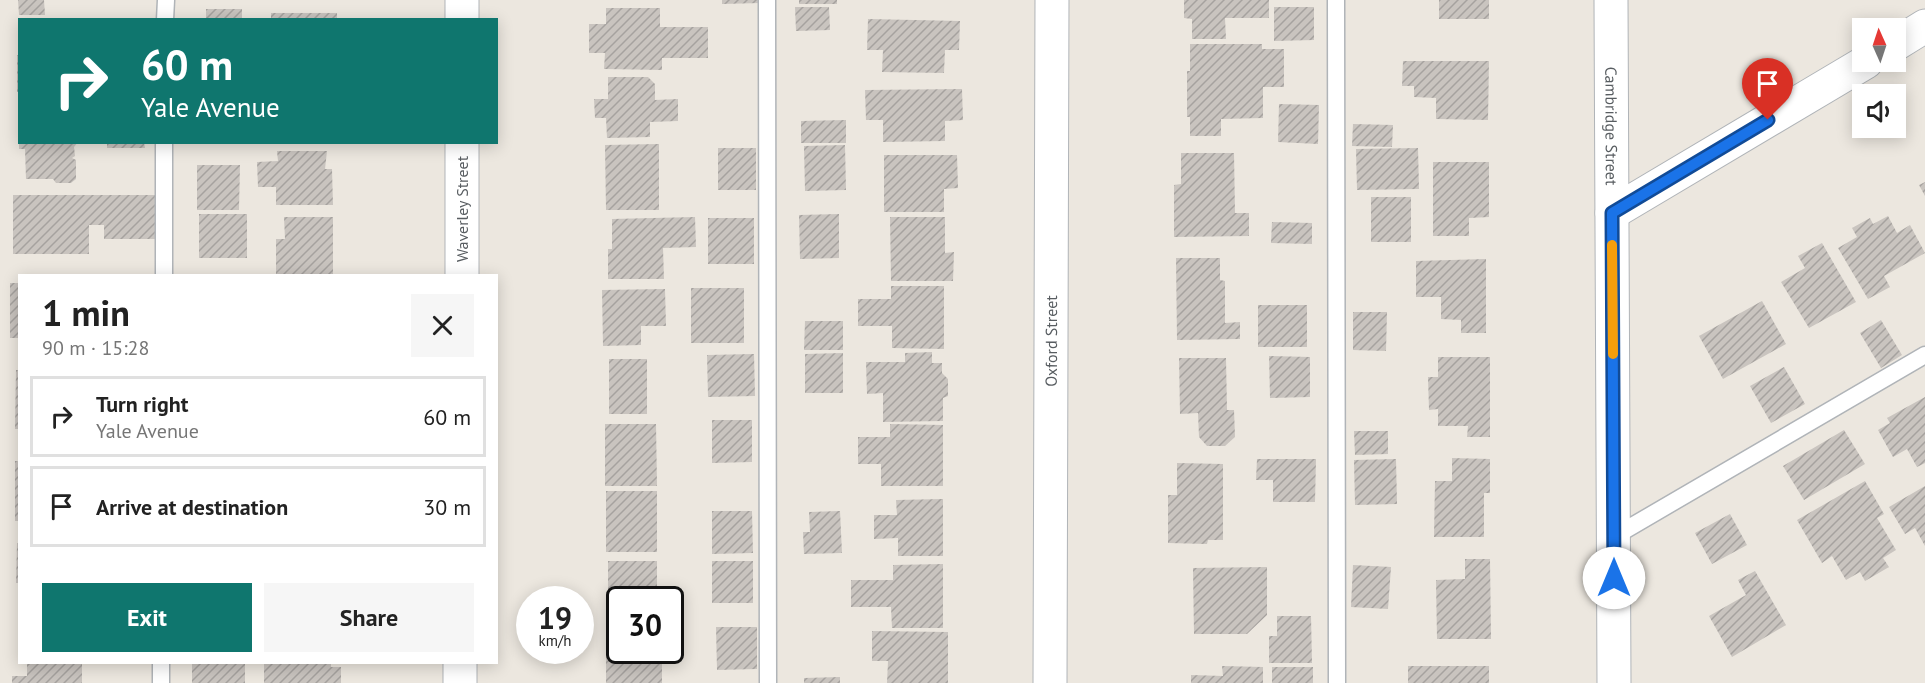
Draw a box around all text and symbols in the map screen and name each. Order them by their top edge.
north arrow [1852,18,1906,72]
map controls [1852,18,1906,138]
text: 60 m [141,37,233,92]
icon: right [42,42,120,120]
pin [1742,58,1793,120]
street label: Cambridge Street [1601,67,1622,186]
icon: arrive [1751,67,1784,100]
button: sound [1852,84,1906,138]
text: Yale Avenue [141,90,280,124]
street label: Waverley Street [452,155,472,262]
text: 1 min [42,289,130,336]
button: close [411,294,474,357]
street label: Oxford Street [1041,295,1061,387]
text: 90 m · 15:28 [42,335,149,361]
text: Turn right [96,390,188,418]
icon: right [45,400,78,433]
text: 60 m [423,403,471,431]
text: Yale Avenue [96,418,199,444]
icon: arrive [45,490,78,523]
text: Arrive at destination [96,493,288,521]
text: 30 m [423,493,471,521]
position arrow [1582,546,1646,610]
button: Exit [42,583,252,652]
button: Share [264,583,474,652]
speed limit sign: 30 [606,586,684,664]
text: 19 [538,598,572,637]
text: km/h [539,631,571,650]

